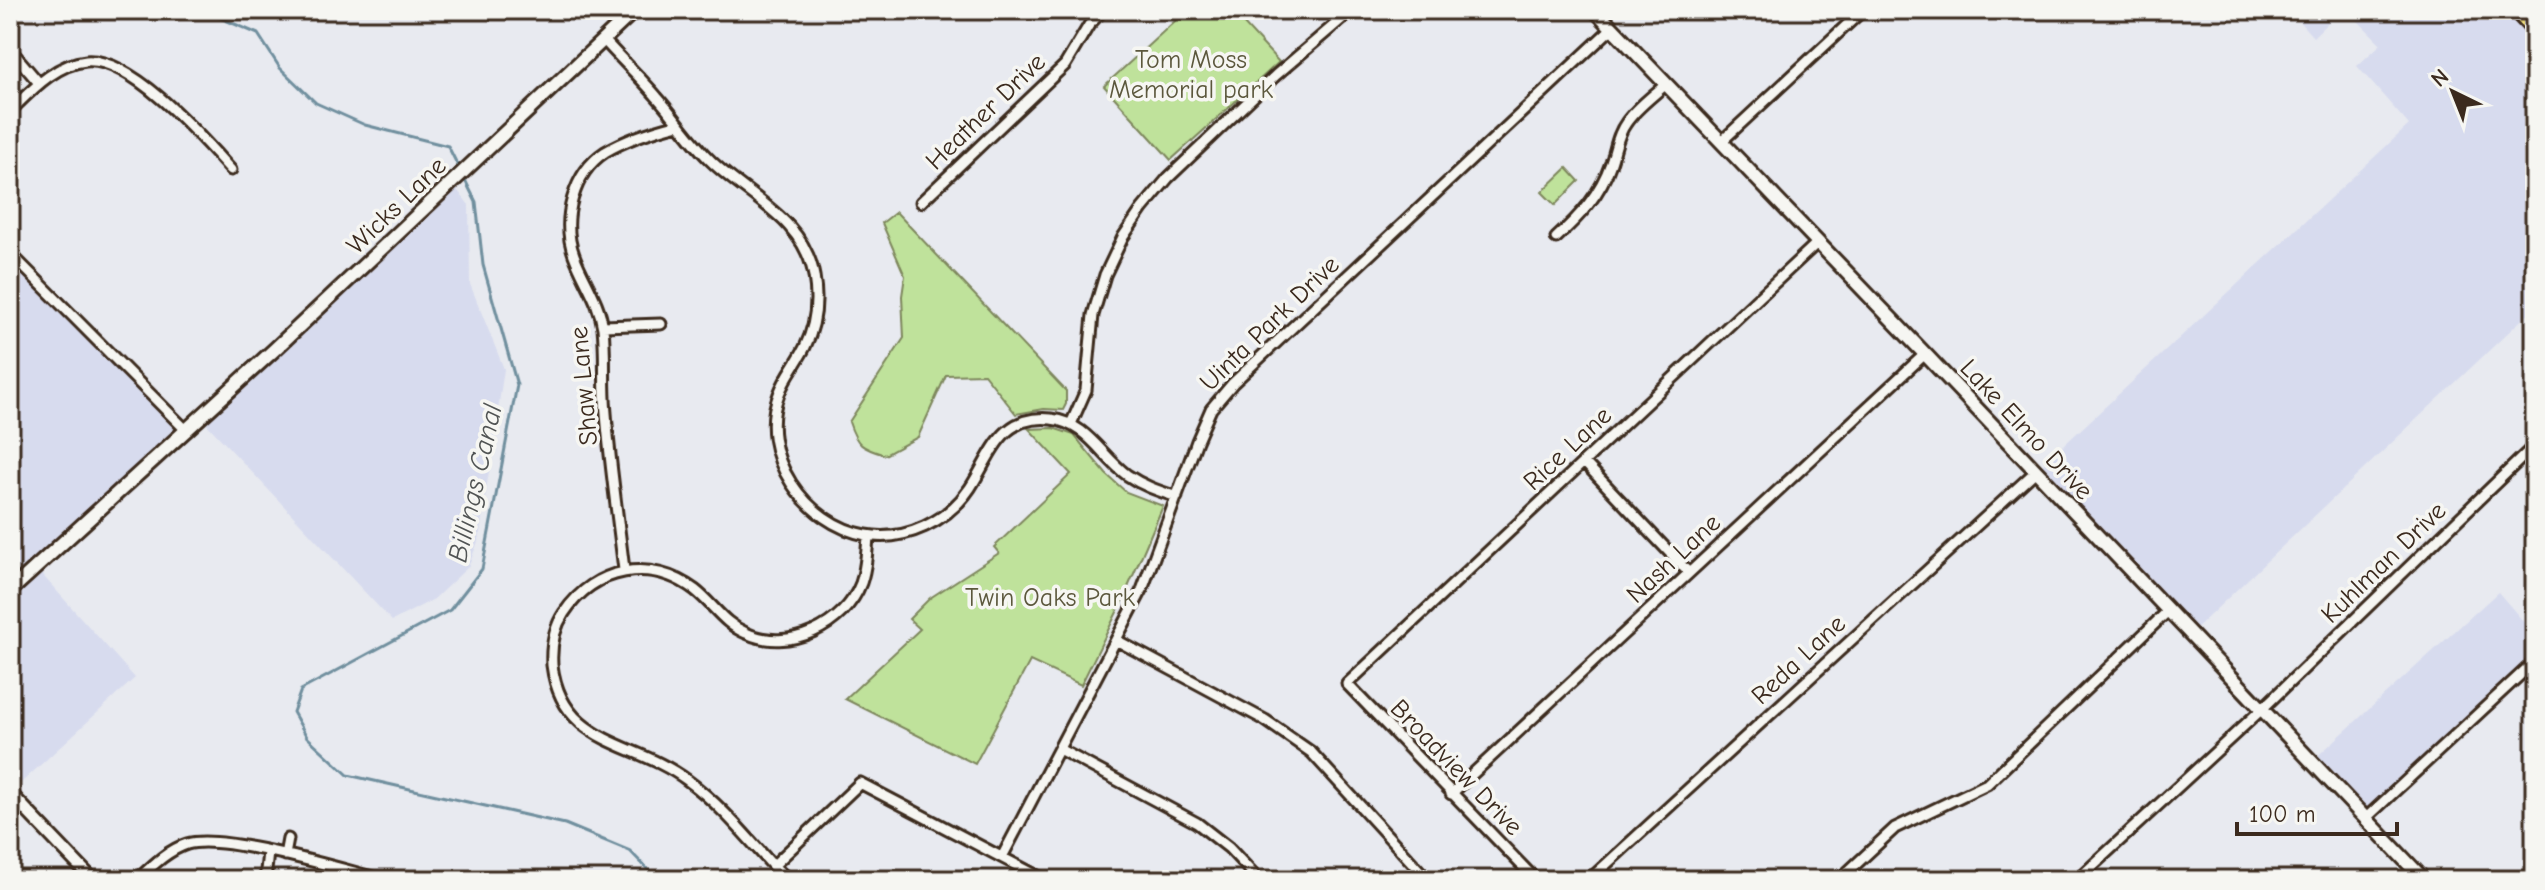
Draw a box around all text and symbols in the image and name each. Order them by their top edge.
park label: Tom Moss Memorial park [1109,45,1274,105]
street label: Heather Drive [920,47,1052,176]
north arrow [2413,52,2493,132]
text: N [2426,64,2454,93]
street label: Wicks Lane [341,151,453,260]
street label: Uinta Park Drive [1194,250,1345,398]
street label: Shaw Lane [564,325,604,447]
street label: Lake Elmo Drive [1954,353,2099,506]
water label: Billings Canal [441,400,509,565]
street label: Rice Lane [1518,401,1618,497]
street label: Kuhlman Drive [2315,496,2452,630]
street label: Nash Lane [1621,508,1727,610]
park label: Twin Oaks Park [965,583,1135,613]
street label: Reda Lane [1745,609,1852,711]
street label: Broadview Drive [1384,694,1529,842]
scale bar [2237,786,2397,836]
text: 100 m [2249,800,2316,828]

